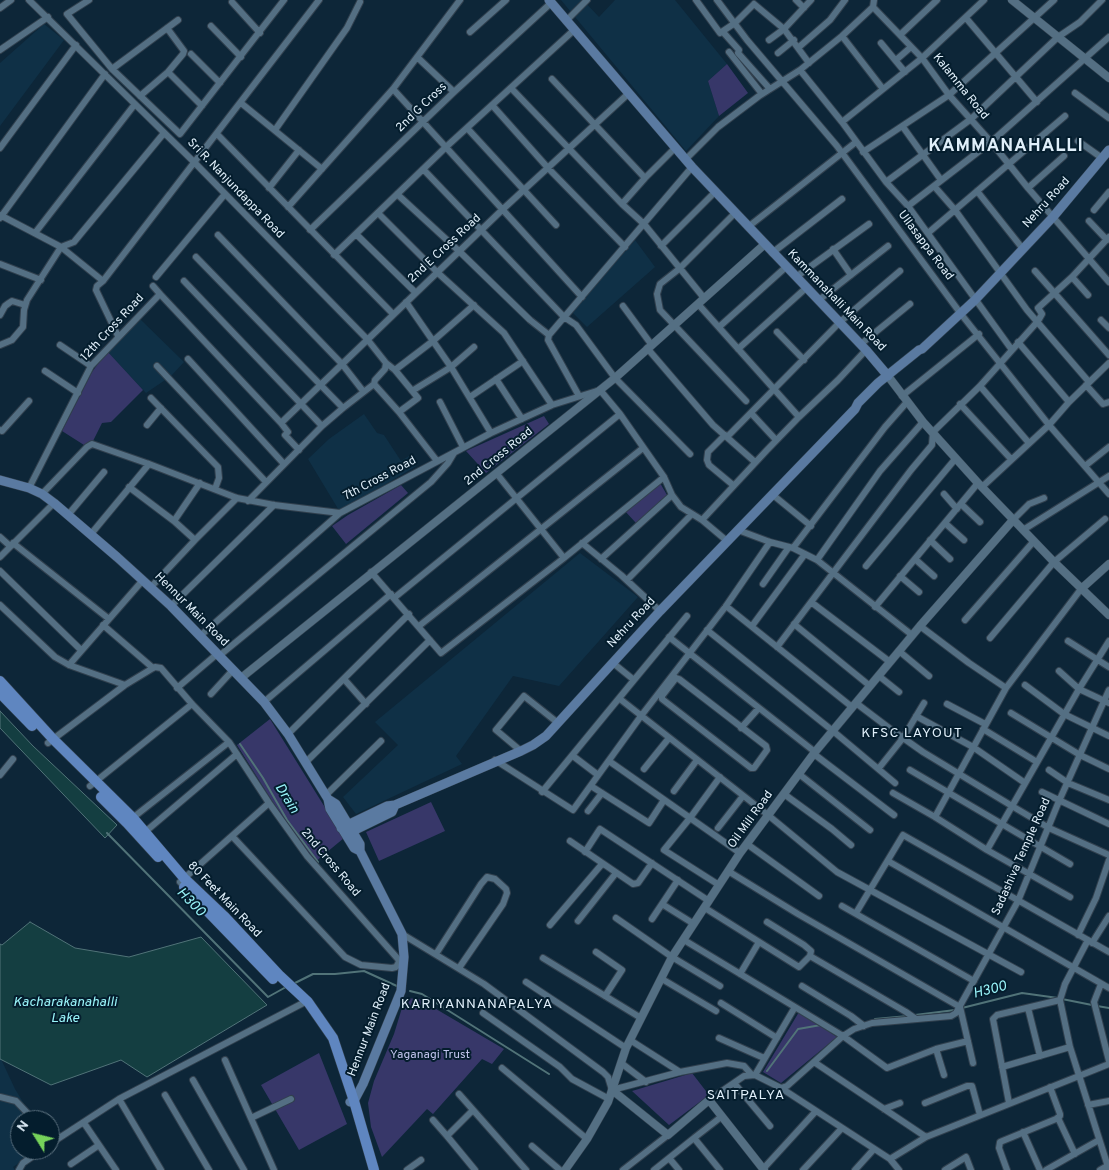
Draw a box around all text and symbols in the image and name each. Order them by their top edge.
street label: Kalamma Road [929,51,991,123]
street label: 2nd G Cross [394,80,450,136]
street label: Sri R. Nanjundappa Road [184,136,286,242]
district label: KAMMANAHALLI [927,136,1085,158]
street label: Nehru Road [1020,174,1074,232]
street label: Ullasappa Road [894,208,956,284]
street label: 2nd E Cross Road [406,212,484,286]
street label: Kammanahalli Main Road [784,247,888,355]
street label: 12th Cross Road [78,292,148,364]
street label: 2nd Cross Road [462,425,536,489]
street label: 7th Cross Road [341,454,419,504]
street label: Hennur Main Road [151,570,231,650]
street label: Nehru Road [605,595,659,651]
district label: KFSC LAYOUT [860,726,964,742]
water label: Drain [270,781,302,817]
street label: Oil Mill Road [725,789,777,851]
street label: Sadashiva Temple Road [990,796,1054,918]
street label: 2nd Cross Road [297,826,363,900]
street label: 80 Feet Main Road [184,859,264,941]
water label: H300 [172,885,208,921]
water label: H300 [972,979,1008,1003]
street label: Hennur Main Road [346,981,394,1079]
water label: Kacharakanahalli Lake [13,995,117,1028]
district label: KARIYANNANAPALYA [399,997,555,1013]
park label: Yaganagi Trust [390,1049,470,1063]
district label: SAITPALYA [706,1088,786,1104]
north arrow [10,1110,60,1160]
text: N [13,1117,33,1136]

